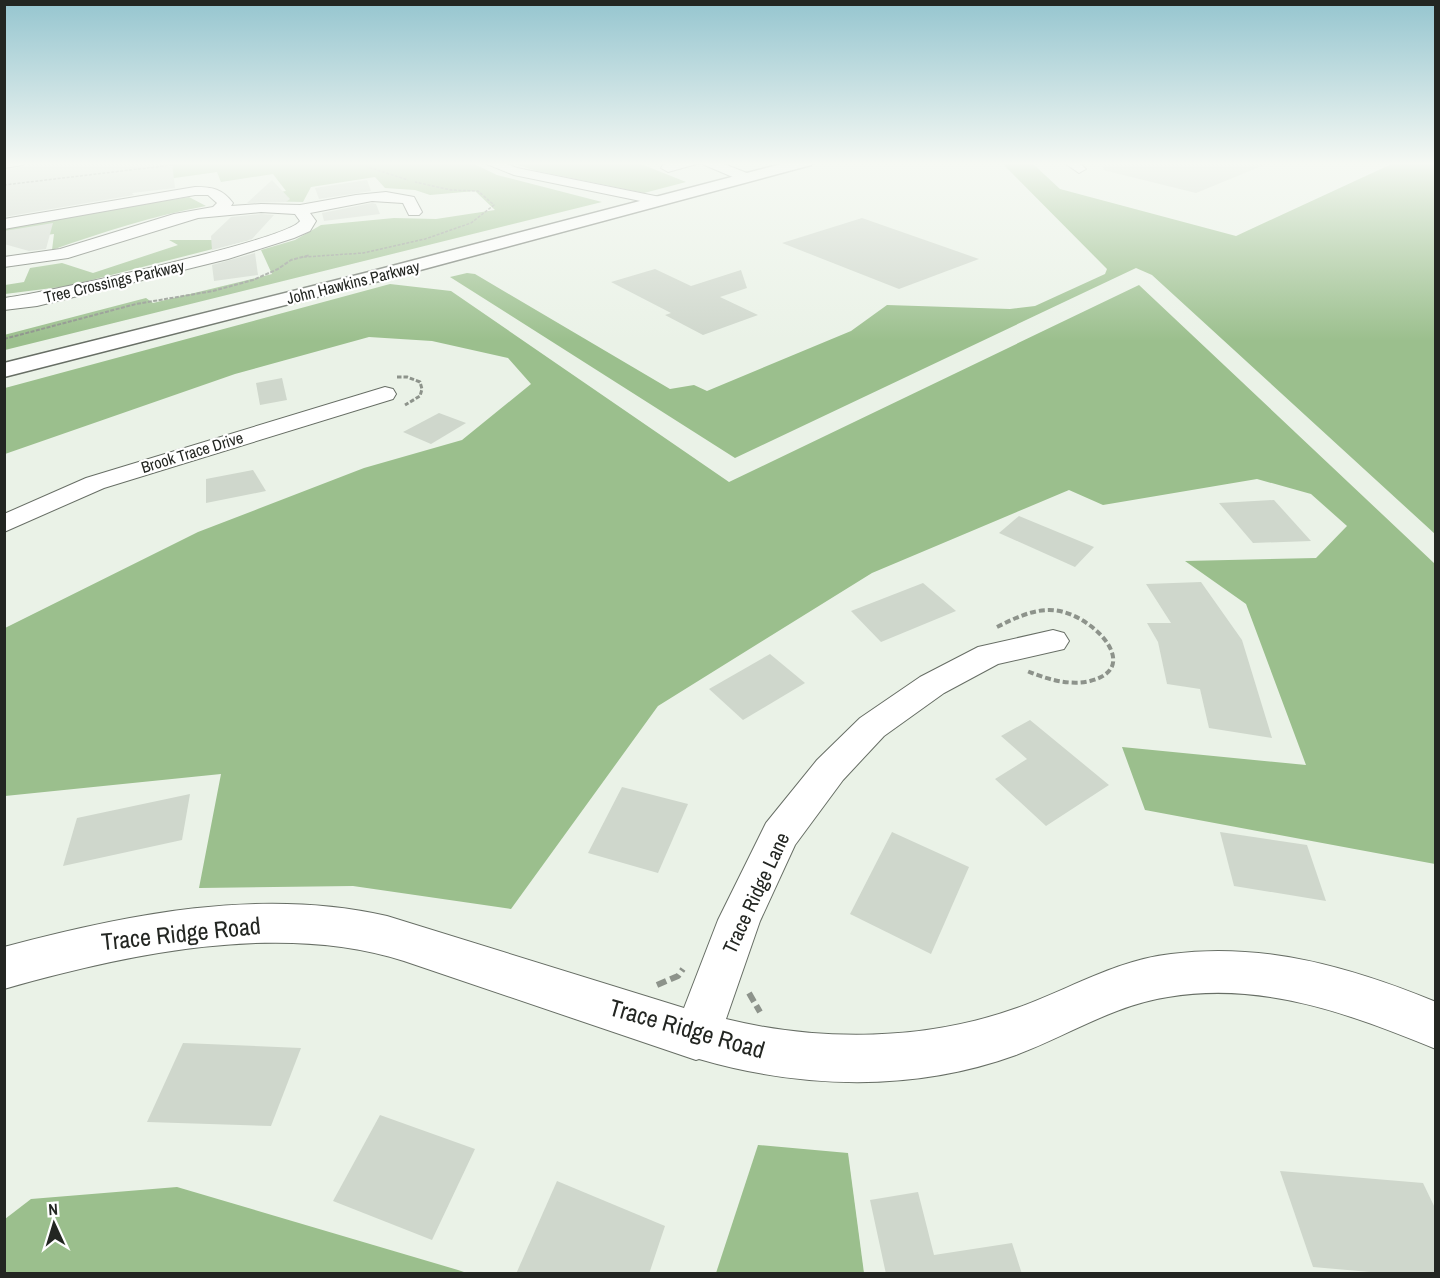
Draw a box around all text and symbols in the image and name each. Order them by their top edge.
street label: Tree Crossings Parkway [42,254,187,308]
street label: John Hawkins Parkway [284,255,422,309]
street label: Brook Trace Drive [138,426,246,478]
street label: Trace Ridge Lane [716,828,795,958]
street label: Trace Ridge Road [100,909,262,957]
street label: Trace Ridge Road [606,991,769,1065]
north arrow [24,1194,84,1254]
text: N [47,1198,58,1220]

